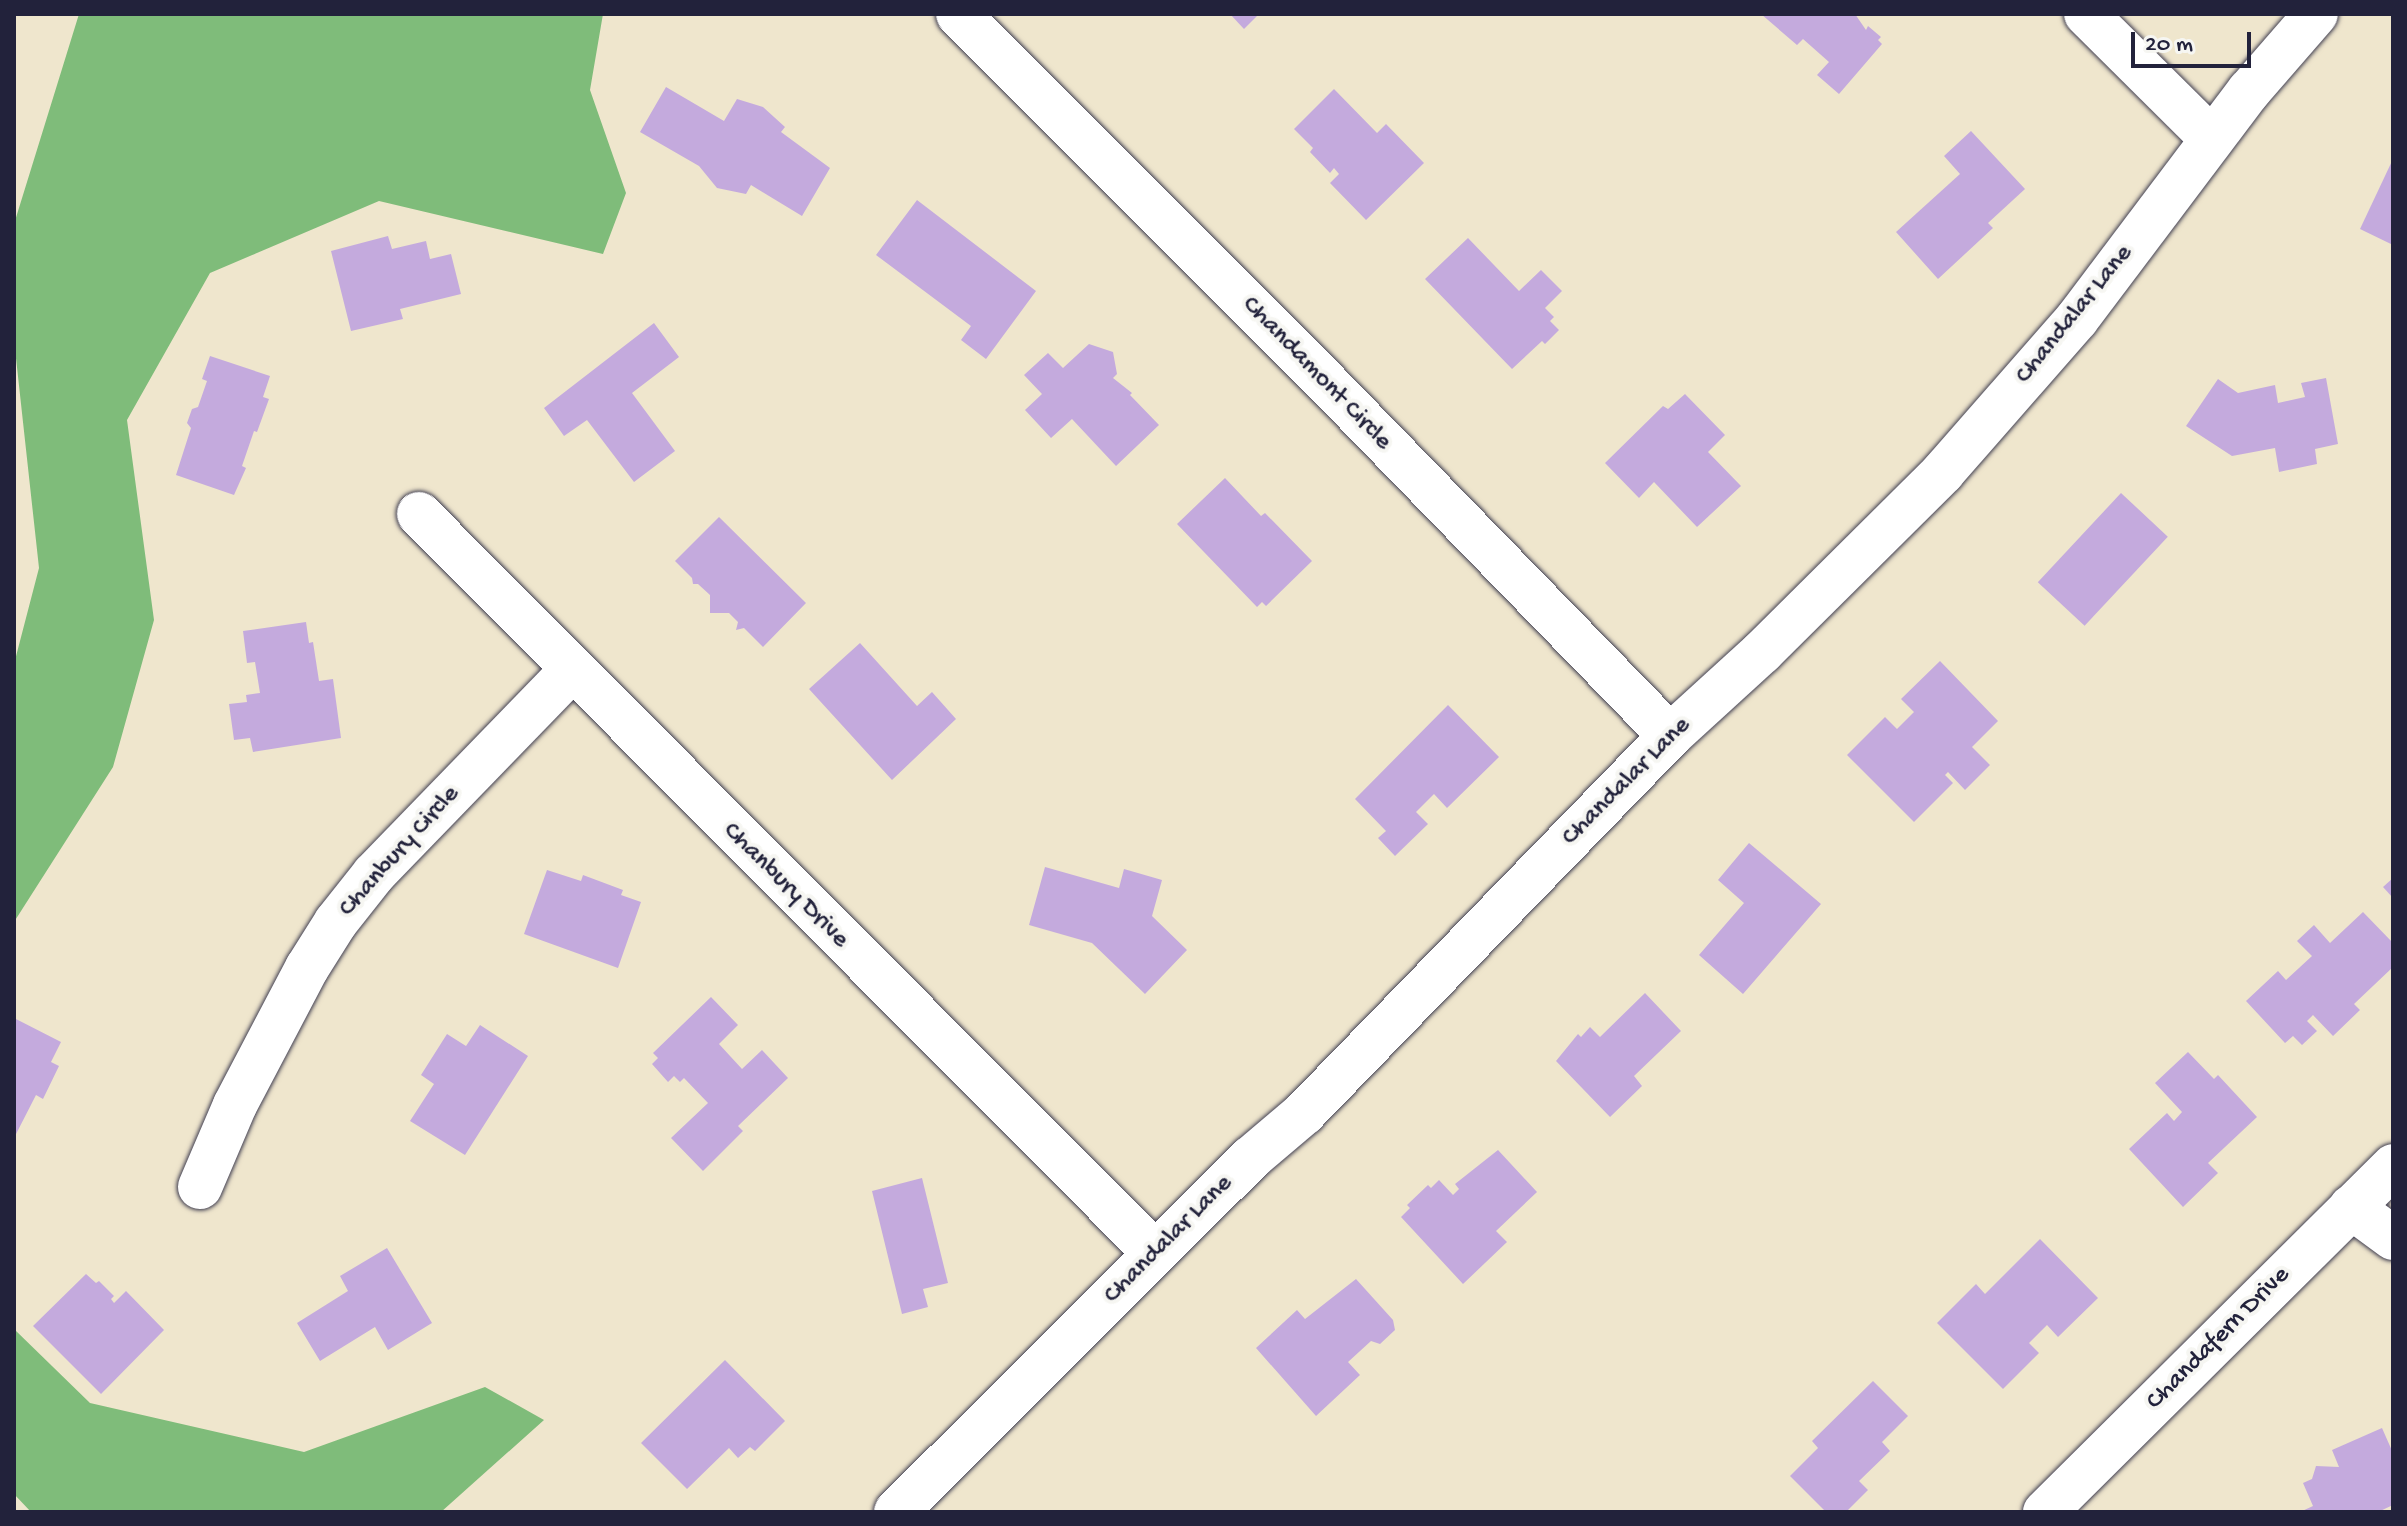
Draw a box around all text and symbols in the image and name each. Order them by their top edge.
scale bar [2135,16,2255,66]
text: 20 m [2145,31,2193,60]
street label: Chandalar Lane [2009,239,2141,391]
street label: Chandamont Circle [1234,290,1398,458]
street label: Chandalar Lane [1556,711,1698,853]
street label: Chanbury Circle [333,780,467,924]
street label: Chanbury Drive [715,816,855,956]
street label: Chandalar Lane [1098,1169,1240,1311]
street label: Chandafern Drive [2141,1261,2297,1417]

